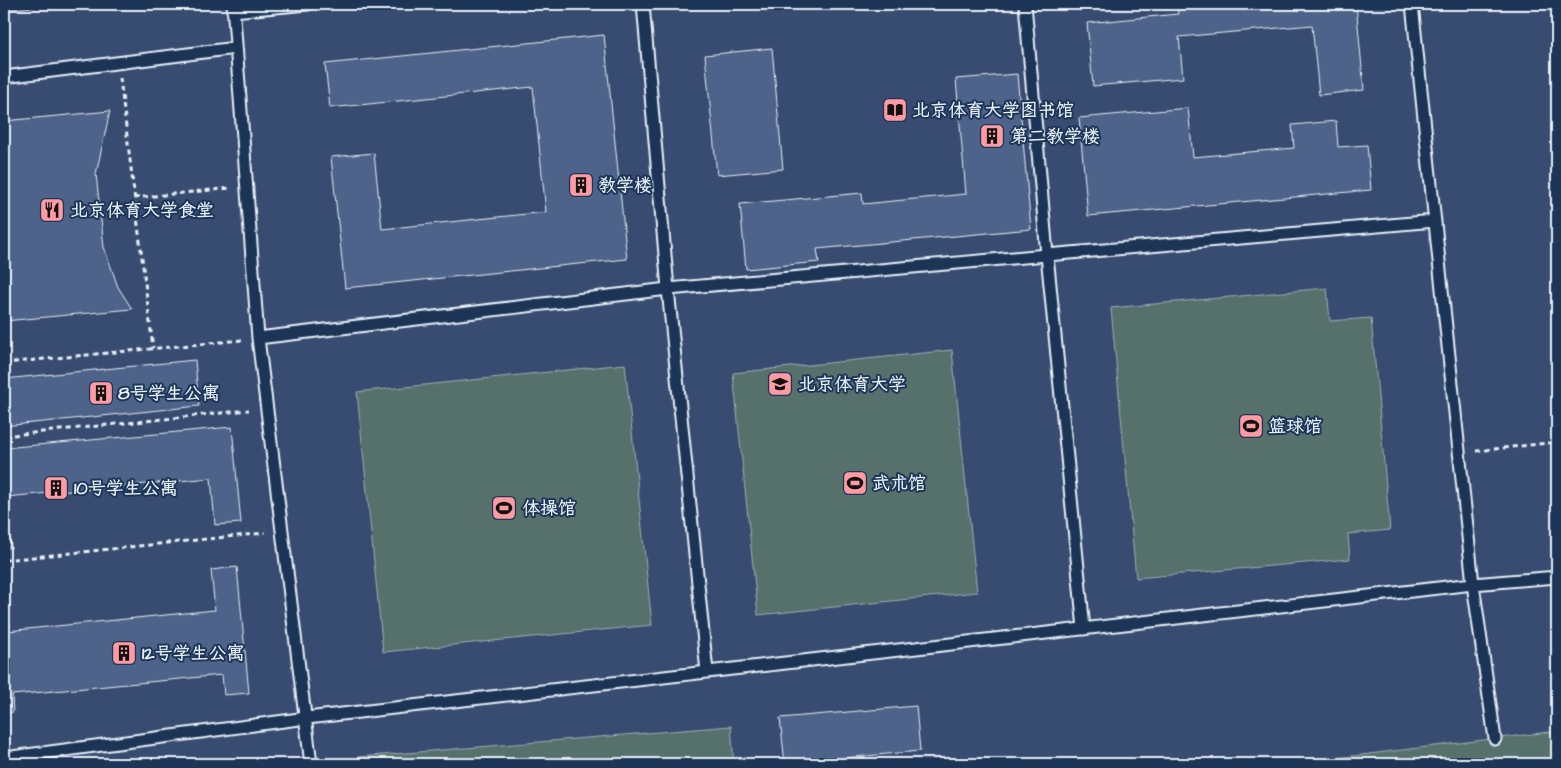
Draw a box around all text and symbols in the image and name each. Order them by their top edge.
library icon: 北京体育大学图书馆 [882,97,908,123]
place label: 北京体育大学图书馆 [912,98,1074,123]
building icon: 第二教学楼 [979,123,1005,149]
place label: 第二教学楼 [1010,124,1100,149]
building icon: 教学楼 [568,172,594,198]
place label: 教学楼 [598,173,652,198]
restaurant icon: 北京体育大学食堂 [39,197,65,223]
place label: 北京体育大学食堂 [70,198,214,223]
school or university icon: 北京体育大学 [767,371,793,397]
place label: 北京体育大学 [798,372,906,397]
building icon: 8号学生公寓 [88,380,114,406]
place label: 8号学生公寓 [118,381,220,406]
sports icon: 篮球馆 [1238,413,1264,439]
place label: 篮球馆 [1268,414,1322,439]
sports icon: 武术馆 [842,470,868,496]
place label: 武术馆 [872,471,926,496]
building icon: 10号学生公寓 [43,475,69,501]
place label: 10号学生公寓 [74,476,178,501]
sports icon: 体操馆 [491,495,517,521]
place label: 体操馆 [522,496,576,521]
building icon: 12号学生公寓 [111,640,137,666]
place label: 12号学生公寓 [142,641,245,666]

